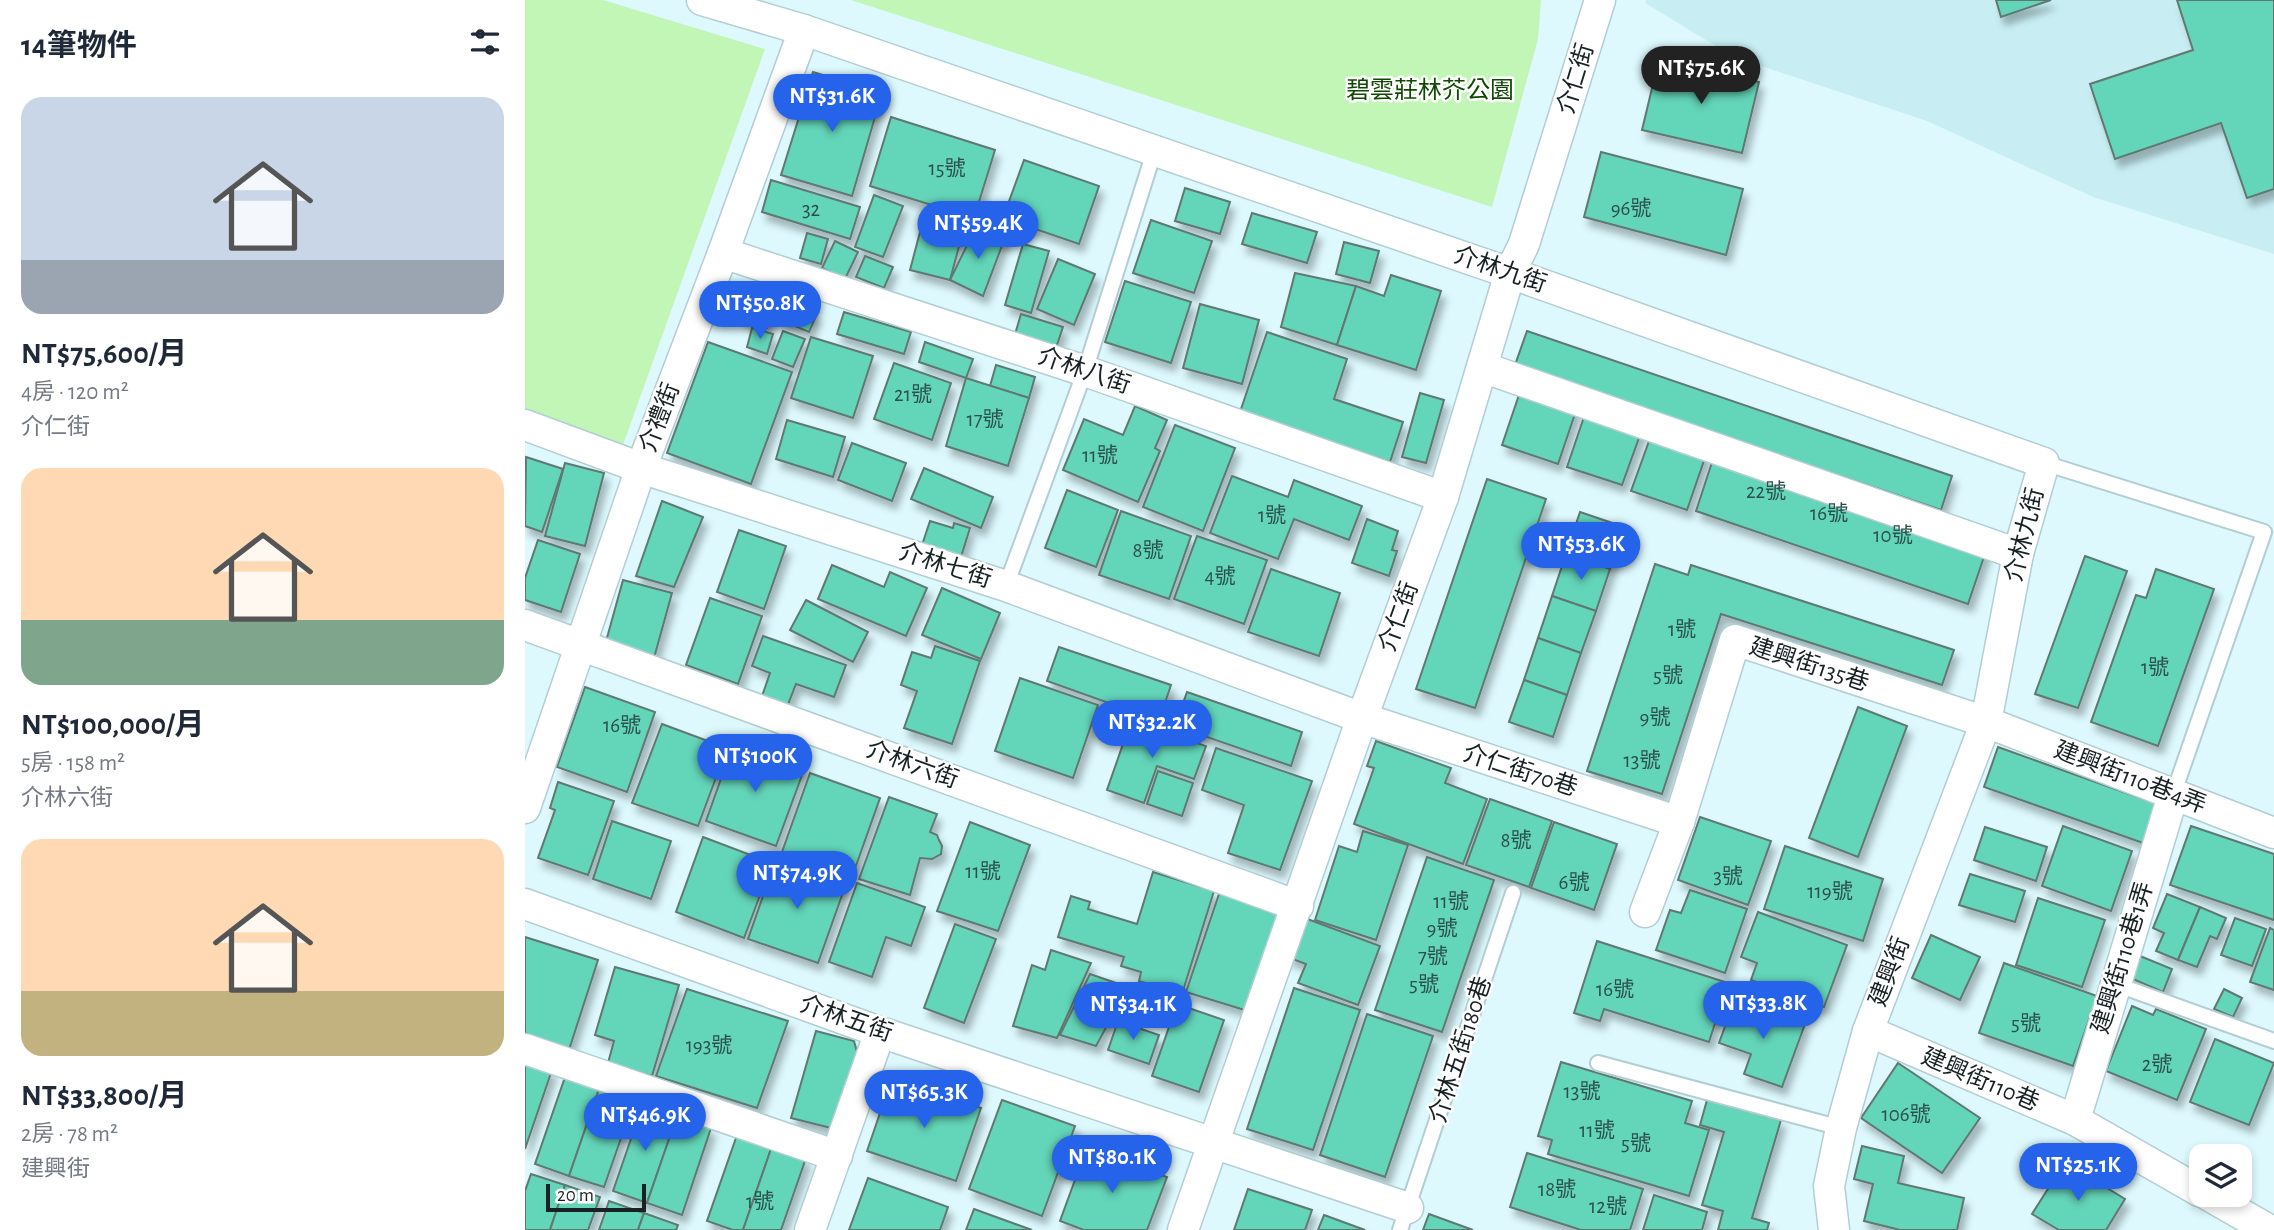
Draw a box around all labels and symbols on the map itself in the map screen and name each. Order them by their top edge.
street label: 介仁街 [1552,40,1598,117]
pin: NT$75.6K [1629,46,1773,106]
pin: NT$31.6K [760,74,904,134]
park label: 碧雲莊林芥公園 [1346,77,1514,103]
house number: 15號 [928,157,966,179]
house number: 96號 [1611,197,1651,219]
house number: 32 [802,199,820,220]
pin: NT$59.4K [906,202,1050,261]
street label: 介林九街 [1451,241,1550,297]
pin: NT$50.8K [688,282,832,341]
street label: 介林八街 [1035,342,1134,398]
street label: 介禮街 [634,379,684,456]
house number: 21號 [894,383,932,405]
house number: 17號 [967,408,1003,430]
house number: 11號 [1082,444,1118,466]
house number: 22號 [1746,480,1786,502]
street label: 介林九街 [2000,485,2048,584]
house number: 16號 [1810,502,1848,524]
house number: 1號 [1258,504,1286,526]
pin: NT$53.6K [1509,522,1653,582]
house number: 10號 [1873,524,1913,546]
street label: 介林七街 [896,538,995,592]
house number: 8號 [1133,539,1163,561]
house number: 4號 [1204,565,1236,587]
street label: 介仁街 [1374,578,1423,655]
house number: 1號 [1668,618,1696,640]
street label: 建興街135巷 [1746,632,1872,696]
house number: 1號 [2141,656,2169,678]
house number: 5號 [1653,664,1683,686]
pin: NT$32.2K [1080,700,1224,760]
house number: 9號 [1640,706,1670,728]
house number: 16號 [603,714,641,736]
pin: NT$100K [690,734,820,794]
street label: 介林六街 [863,735,962,793]
street label: 建興街110巷4弄 [2051,736,2210,818]
street label: 介仁街70巷 [1460,739,1581,801]
house number: 13號 [1624,749,1660,771]
house number: 8號 [1501,829,1531,851]
pin: NT$74.9K [725,852,869,911]
house number: 11號 [965,860,1001,882]
house number: 3號 [1713,865,1743,887]
house number: 6號 [1559,871,1589,893]
street label: 建興街110巷1弄 [2087,879,2157,1037]
house number: 119號 [1807,880,1853,902]
house number: 11號 [1433,890,1469,912]
house number: 9號 [1427,917,1457,939]
street label: 建興街 [1864,933,1914,1010]
house number: 7號 [1418,945,1448,967]
house number: 5號 [1409,973,1439,995]
street label: 介林五街180巷 [1424,973,1496,1126]
house number: 16號 [1596,978,1634,1000]
pin: NT$34.1K [1061,982,1205,1042]
pin: NT$33.8K [1691,982,1835,1041]
street label: 介林五街 [797,990,896,1046]
house number: 5號 [2011,1012,2041,1034]
house number: 193號 [686,1034,732,1056]
street label: 建興街110巷 [1918,1043,2043,1116]
house number: 2號 [2142,1053,2172,1075]
pin: NT$65.3K [852,1070,996,1130]
house number: 13號 [1564,1080,1600,1102]
pin: NT$46.9K [573,1094,717,1153]
house number: 106號 [1881,1103,1931,1125]
house number: 11號 [1579,1119,1615,1141]
house number: 5號 [1621,1132,1651,1154]
pin: NT$80.1K [1040,1136,1184,1195]
pin: NT$25.1K [2006,1144,2150,1203]
house number: 18號 [1538,1178,1576,1200]
scale bar [546,1181,646,1213]
house number: 1號 [746,1190,774,1212]
house number: 12號 [1589,1195,1627,1217]

